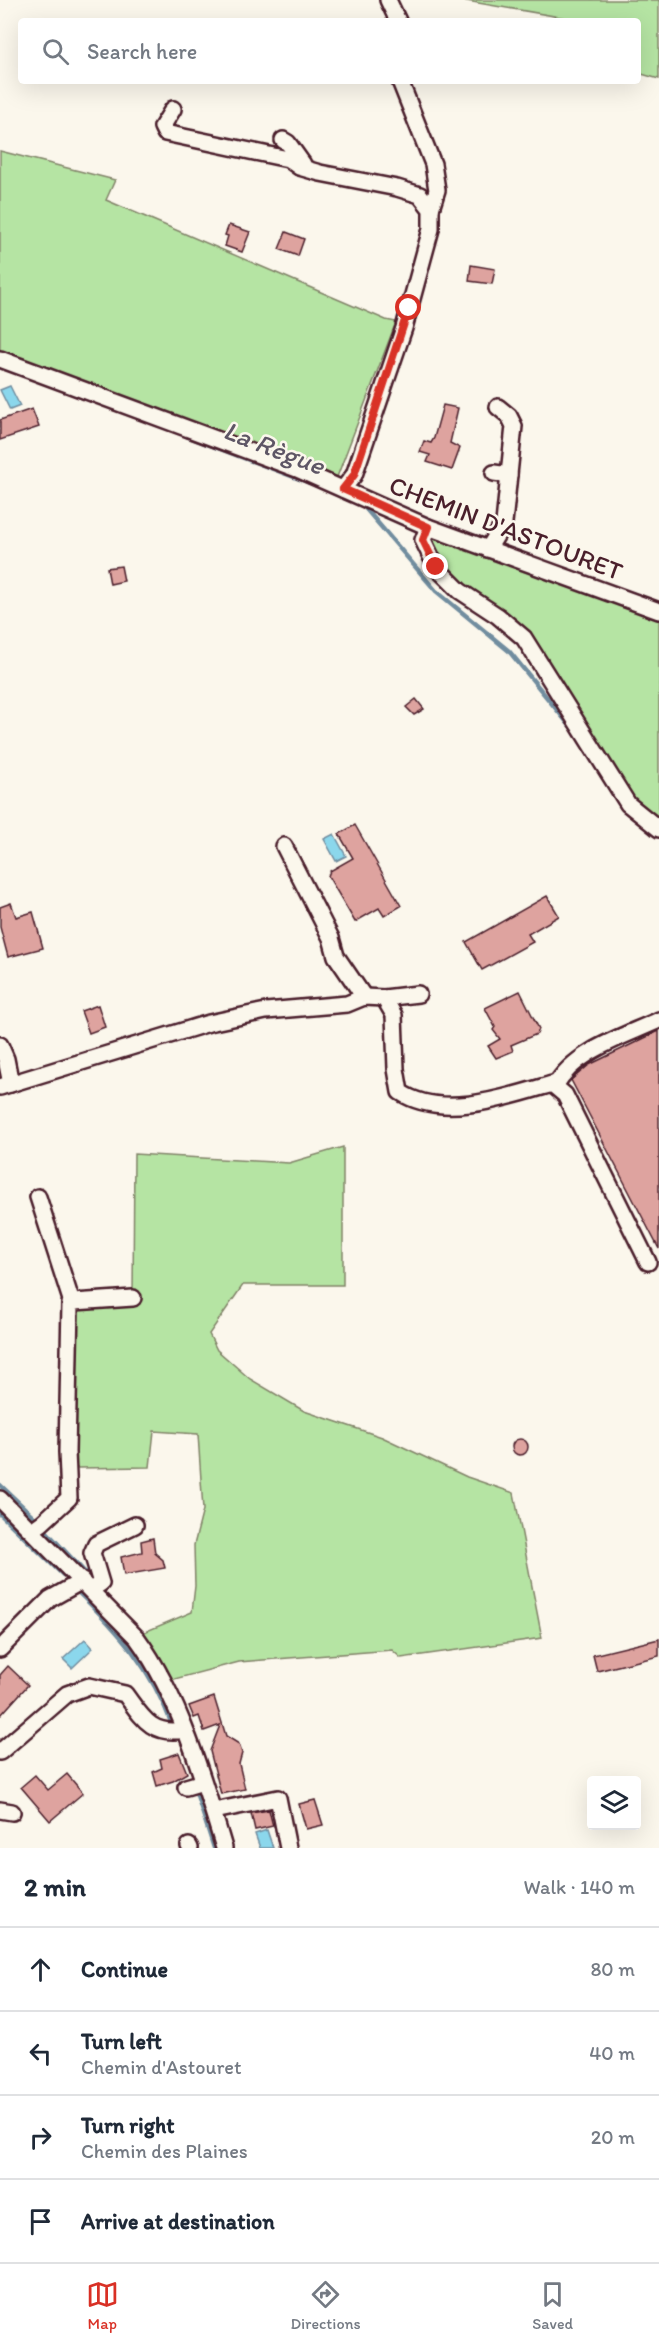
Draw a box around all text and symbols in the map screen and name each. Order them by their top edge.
search box [18,18,641,84]
icon: search [39,35,72,68]
text: Search here [87,38,197,65]
route start [395,294,421,320]
water label: La Règue [219,413,330,482]
street label: CHEMIN D'ASTOURET [385,469,628,587]
route end [422,553,448,579]
map controls [587,1776,641,1830]
button: layers [587,1776,641,1830]
text: 2 min [24,1871,86,1903]
text: Walk · 140 m [524,1875,635,1899]
icon: ahead [24,1953,57,1986]
text: Continue [81,1956,168,1983]
text: 80 m [590,1957,635,1981]
text: Turn left [81,2028,162,2055]
icon: left [24,2037,57,2070]
text: 40 m [589,2041,635,2065]
text: Chemin d'Astouret [81,2055,241,2079]
text: Turn right [81,2112,175,2139]
icon: right [24,2121,57,2154]
text: 20 m [591,2125,635,2149]
text: Chemin des Plaines [81,2139,248,2163]
icon: arrive [24,2205,57,2238]
text: Arrive at destination [81,2208,275,2235]
tab: Map [86,2278,119,2333]
tab: Directions [290,2278,361,2333]
tab: Saved [532,2278,573,2333]

